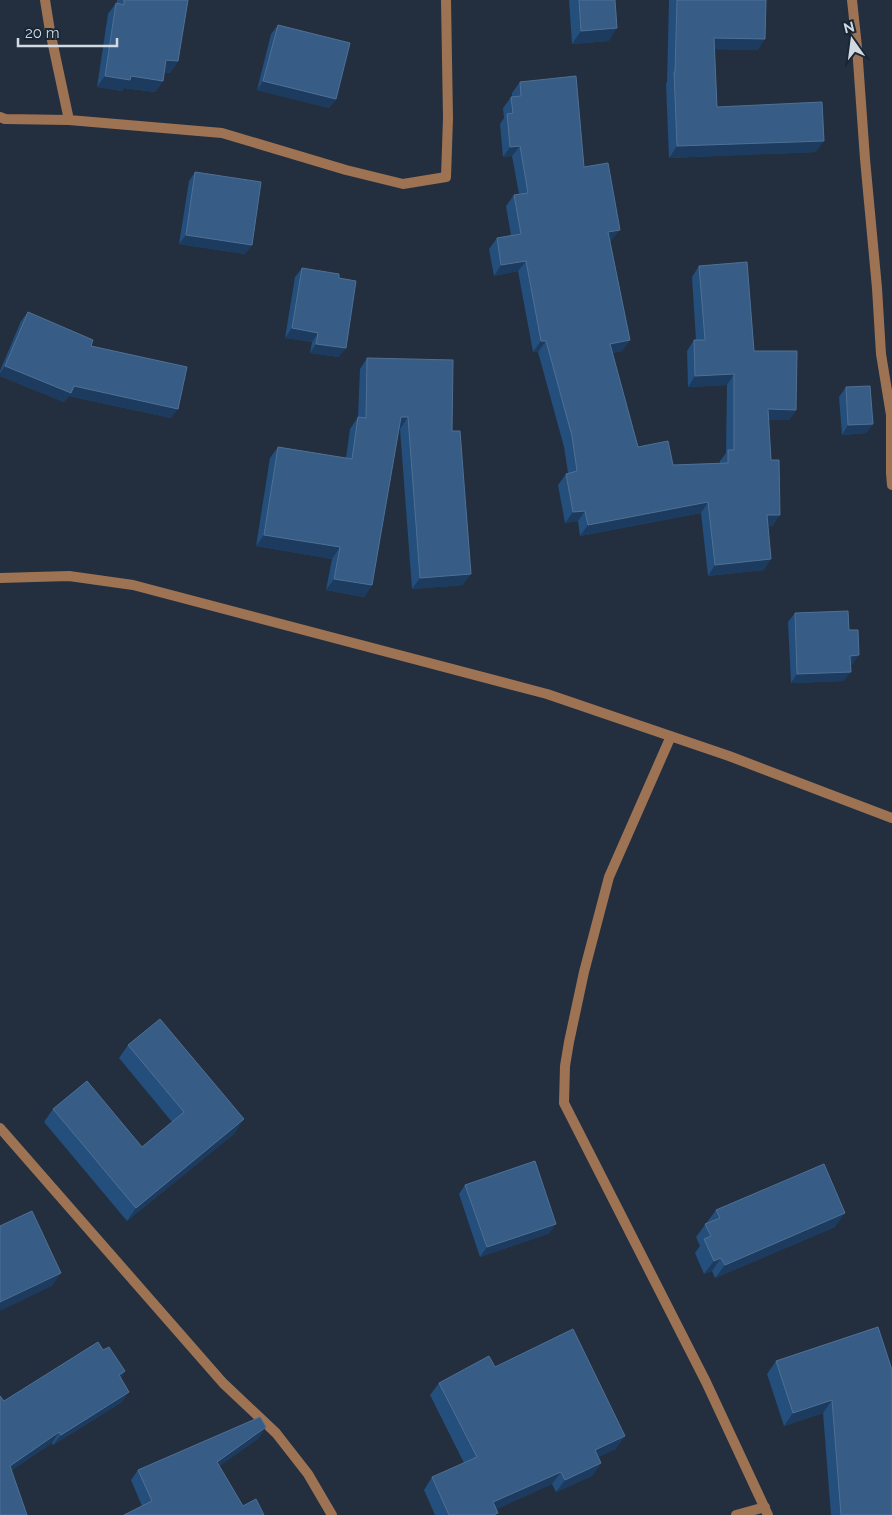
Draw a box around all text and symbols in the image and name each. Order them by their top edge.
scale bar [18,15,116,47]
north arrow [827,15,877,65]
text: N [842,18,856,36]
text: 20 m [25,24,60,42]

